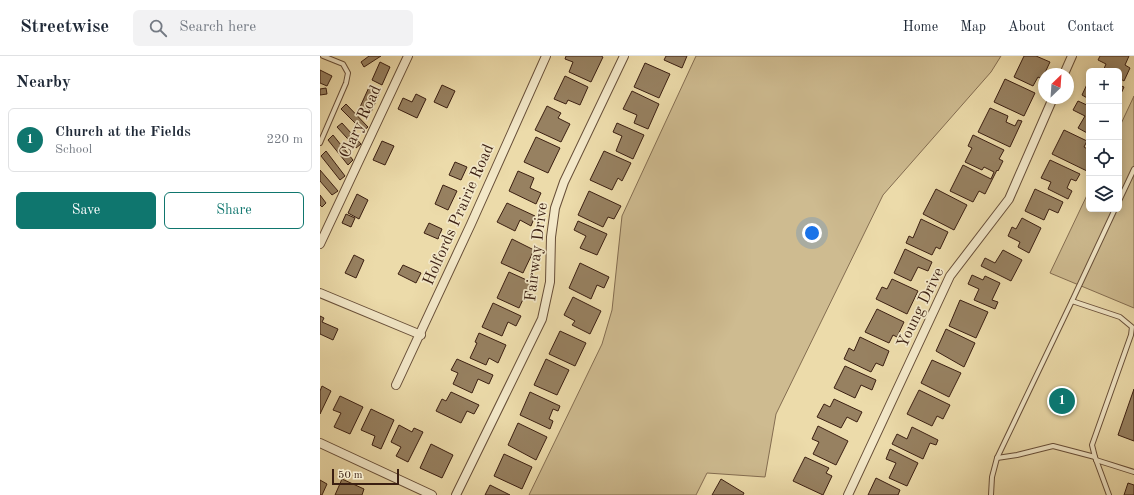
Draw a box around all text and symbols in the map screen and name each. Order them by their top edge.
search box [133,10,413,46]
icon: search [147,17,169,39]
text: Streetwise [20,18,109,37]
text: Search here [179,20,256,35]
text: Home [903,20,938,34]
text: Map [960,20,986,34]
text: About [1008,20,1045,34]
text: Contact [1067,20,1114,34]
north arrow [1038,68,1074,104]
map controls [1086,68,1122,212]
button: + [1086,68,1122,104]
text: Nearby [16,74,71,91]
street label: Clary Road [337,83,385,161]
button: − [1086,104,1122,140]
text: Church at the Fields [55,125,191,140]
text: 1 [26,133,34,146]
text: 220 m [266,133,303,146]
button: locate [1086,140,1122,176]
street label: Holfords Prairie Road [421,142,497,288]
text: School [55,143,92,156]
button: layers [1086,176,1122,212]
button: Save [16,192,156,229]
button: Share [164,192,304,229]
street label: Fairway Drive [523,202,551,302]
your location [802,223,822,243]
street label: Young Drive [895,265,947,351]
pin: 1 [1049,386,1075,416]
scale bar [332,467,399,486]
text: 50 m [338,470,363,481]

